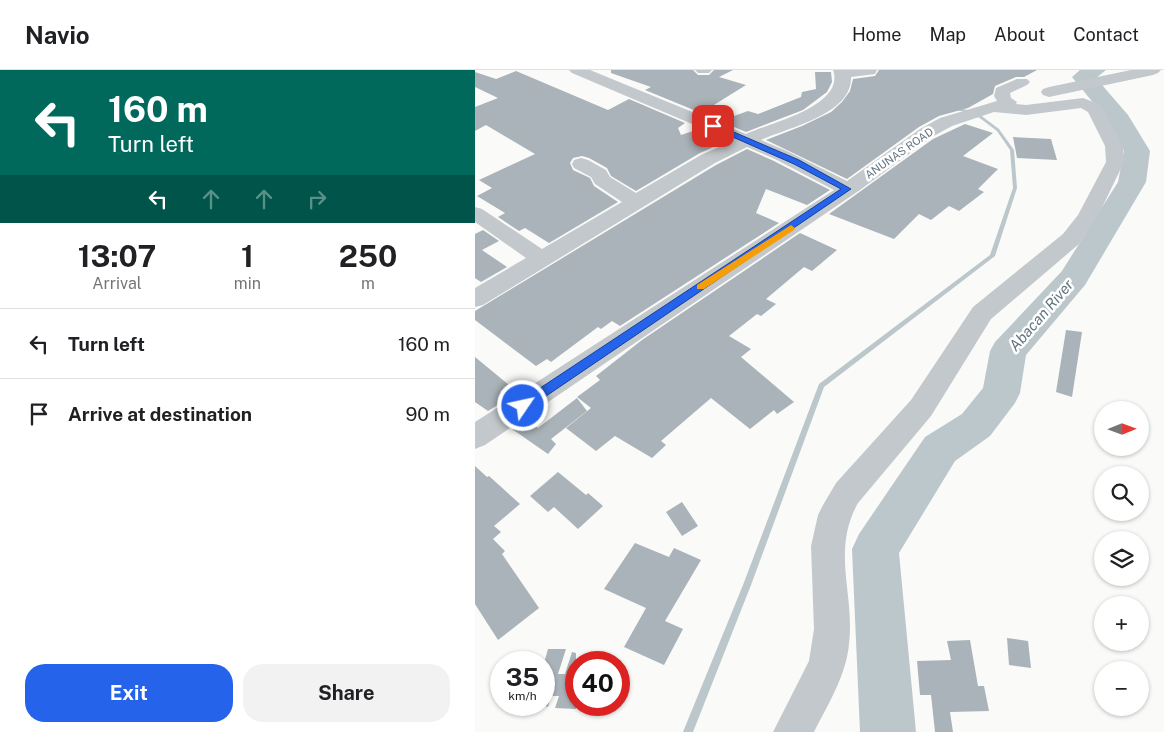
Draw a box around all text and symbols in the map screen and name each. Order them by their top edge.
text: Navio [25,21,90,49]
text: Home [852,24,902,45]
text: Map [930,24,966,45]
text: About [994,24,1045,45]
text: Contact [1073,24,1139,45]
text: 160 m [108,89,208,130]
icon: left [25,90,90,155]
pin [692,105,734,147]
icon: arrive [699,112,727,140]
street label: ANUNAS ROAD [863,125,936,181]
text: Turn left [108,131,194,157]
icon: left [144,185,172,213]
icon: ahead [197,185,225,213]
icon: ahead [250,185,278,213]
icon: right [303,185,331,213]
text: 13:07 [78,238,156,274]
text: 1 [241,238,254,274]
text: 250 [339,238,397,274]
text: Arrival [92,274,142,293]
text: min [234,274,261,293]
text: m [361,274,375,293]
water label: Abacan River [1005,276,1077,354]
icon: left [25,330,53,358]
text: Turn left [68,333,145,355]
text: 160 m [398,333,450,355]
position arrow [496,379,548,431]
icon: arrive [25,400,53,428]
north arrow [1094,401,1149,456]
map controls [1094,401,1149,716]
text: Arrive at destination [68,403,252,425]
text: 90 m [406,403,450,425]
button: search [1094,466,1149,521]
button: layers [1094,531,1149,586]
button: + [1094,596,1149,651]
speed limit sign: 40 [565,651,630,716]
button: − [1094,661,1149,716]
text: 35 [506,662,539,692]
button: Exit [25,664,233,722]
button: Share [243,664,450,722]
text: km/h [508,689,537,703]

